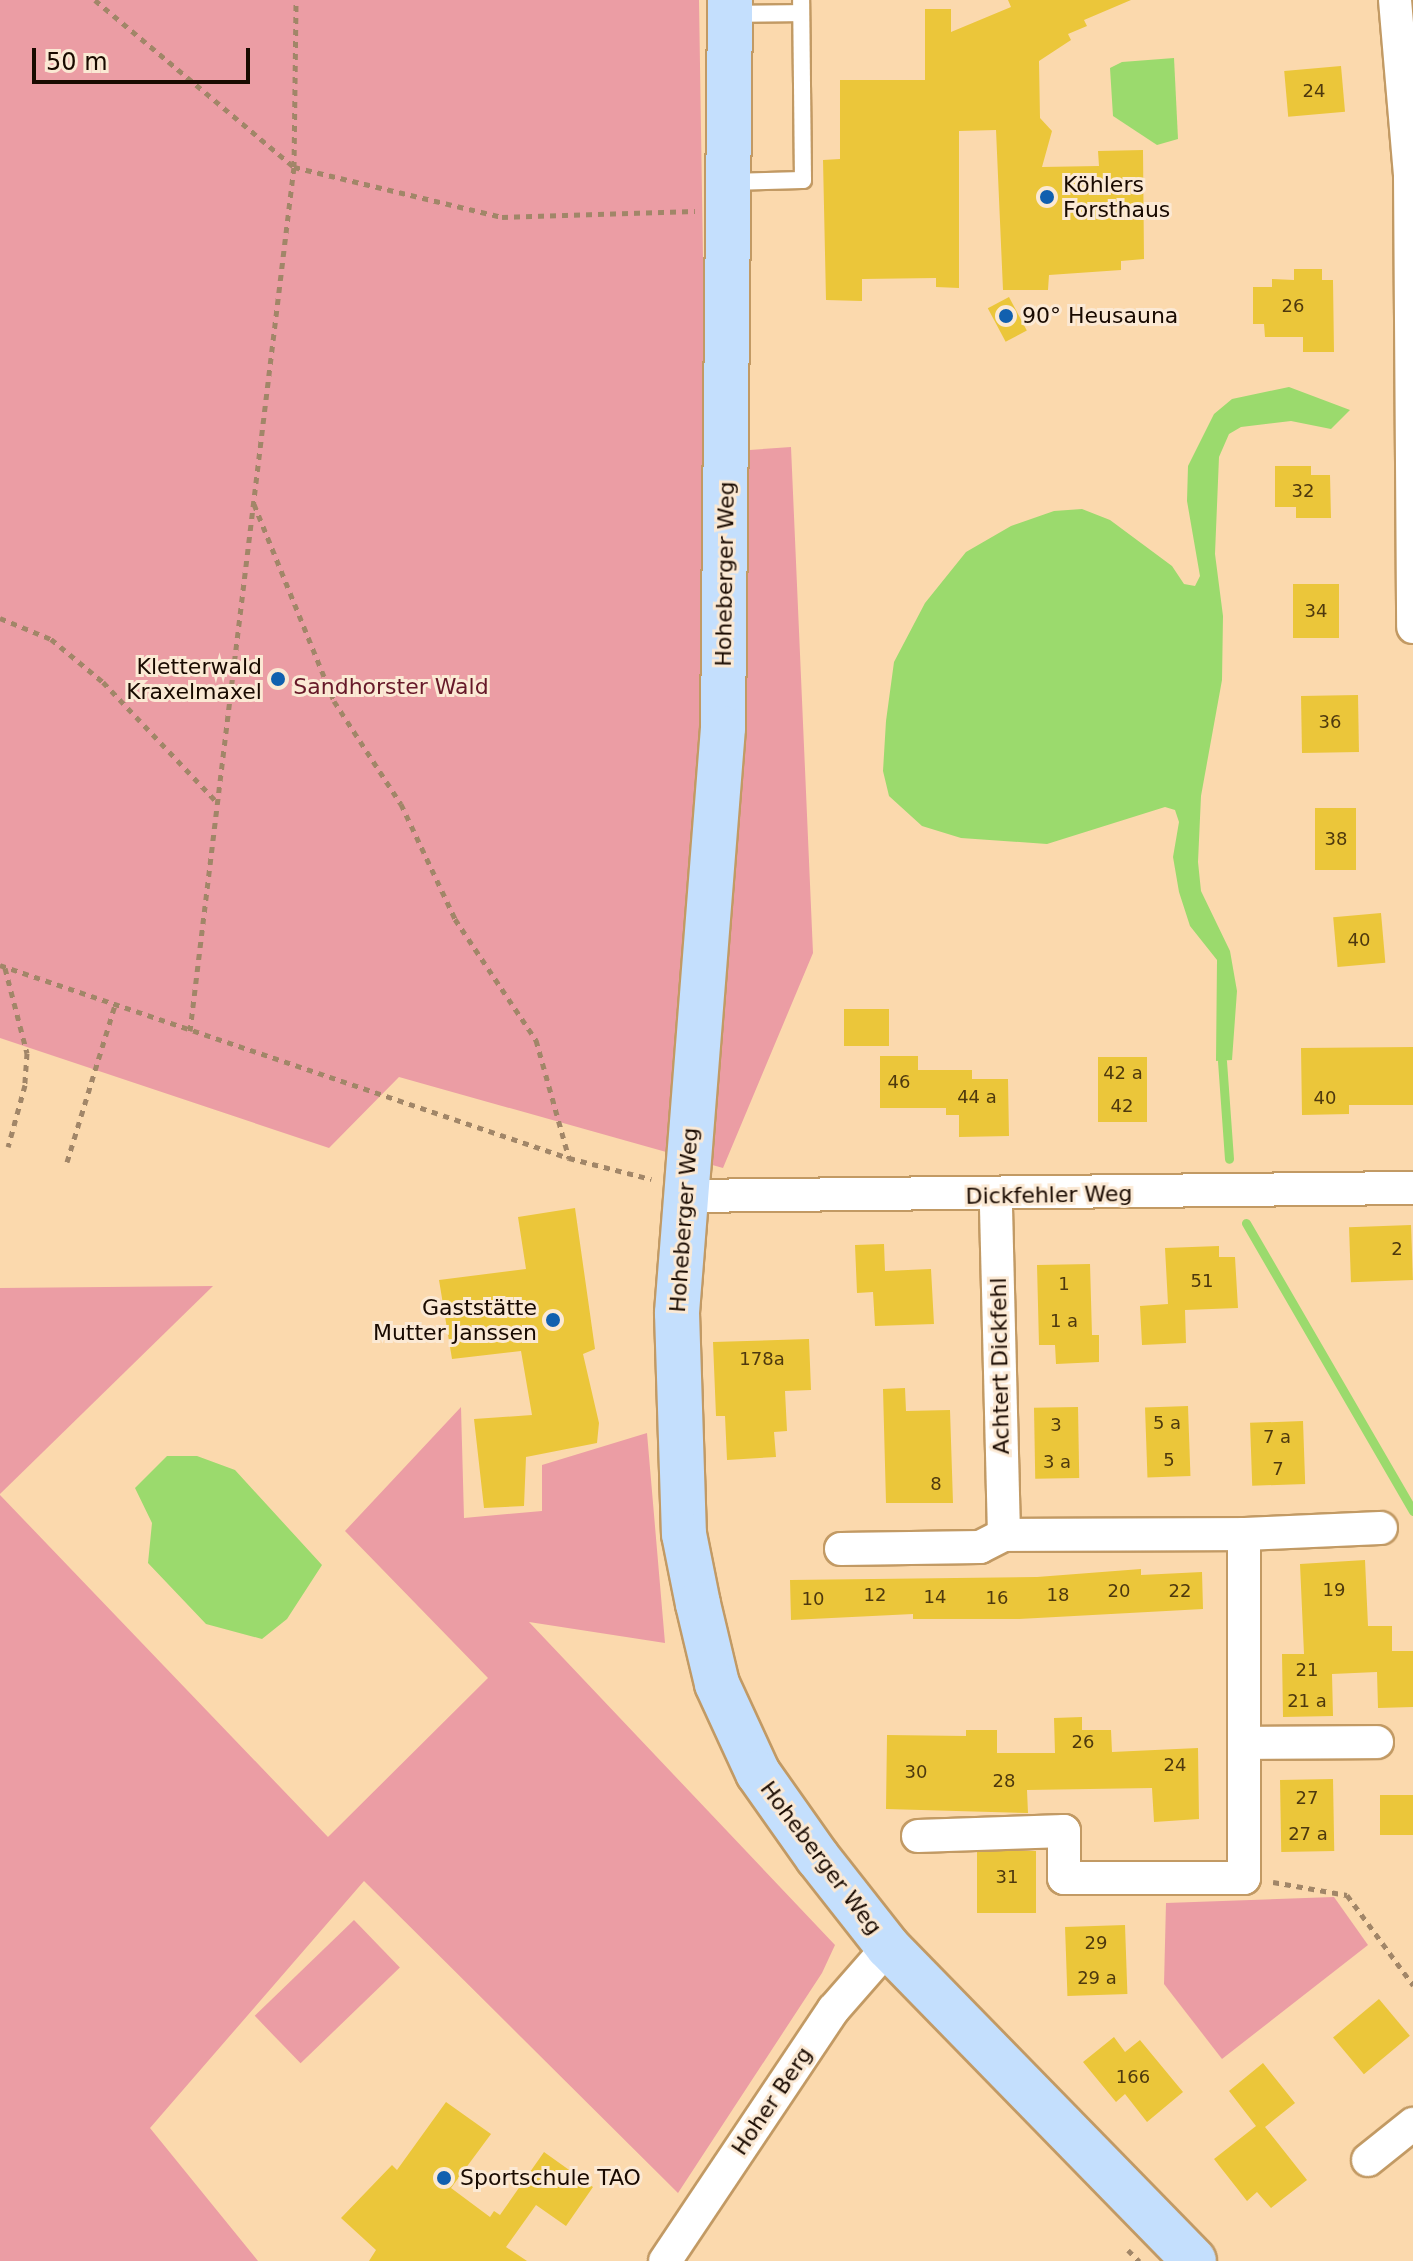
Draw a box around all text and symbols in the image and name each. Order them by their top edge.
scale bar [36,32,254,82]
text: 50 m [46,48,108,76]
house number: 24 [1303,80,1325,102]
place label: Köhlers Forsthaus [1063,171,1170,222]
marker: Köhlers Forsthaus [1038,188,1056,206]
house number: 26 [1282,295,1304,317]
place label: 90° Heusauna [1022,303,1178,329]
marker: 90° Heusauna [997,307,1015,325]
house number: 32 [1292,480,1314,502]
street label: Hoheberger Weg [710,481,740,667]
house number: 34 [1305,600,1327,622]
place label: Kletterwald Kraxelmaxel [126,653,262,704]
marker: Kletterwald Kraxelmaxel [269,670,287,688]
park label: Sandhorster Wald [293,674,489,700]
house number: 36 [1319,711,1341,733]
house number: 38 [1325,828,1347,850]
house number: 40 [1348,929,1370,951]
house number: 42 a [1103,1062,1143,1084]
house number: 46 [888,1071,910,1093]
house number: 44 a [957,1086,997,1108]
house number: 40 [1314,1087,1336,1109]
house number: 42 [1111,1095,1133,1117]
street label: Hoheberger Weg [664,1127,704,1313]
street label: Dickfehler Weg [965,1180,1133,1210]
house number: 2 [1391,1238,1403,1260]
house number: 51 [1191,1270,1213,1292]
house number: 1 [1058,1273,1070,1295]
street label: Achtert Dickfehl [985,1277,1015,1455]
place label: Gaststätte Mutter Janssen [373,1294,537,1346]
house number: 1 a [1050,1310,1078,1332]
marker: Gaststätte Mutter Janssen [544,1311,562,1329]
house number: 178a [739,1348,785,1370]
house number: 5 a [1153,1412,1181,1434]
house number: 3 [1050,1414,1062,1436]
house number: 7 a [1263,1426,1291,1448]
house number: 5 [1163,1449,1175,1471]
house number: 3 a [1043,1451,1071,1473]
house number: 7 [1272,1458,1284,1480]
house number: 8 [930,1473,942,1495]
house number: 19 [1323,1579,1345,1601]
house number: 20 [1108,1580,1130,1602]
house number: 22 [1169,1580,1191,1602]
house number: 12 [864,1584,886,1606]
house number: 18 [1047,1584,1069,1606]
house number: 14 [924,1586,946,1608]
house number: 16 [986,1587,1008,1609]
house number: 10 [802,1588,824,1610]
house number: 21 [1296,1659,1318,1681]
house number: 21 a [1287,1690,1327,1712]
house number: 26 [1072,1731,1094,1753]
house number: 24 [1164,1754,1186,1776]
house number: 30 [905,1761,927,1783]
house number: 28 [993,1770,1015,1792]
street label: Hoheberger Weg [755,1776,887,1940]
house number: 27 [1296,1787,1318,1809]
house number: 27 a [1288,1823,1328,1845]
house number: 31 [996,1866,1018,1888]
house number: 29 [1085,1932,1107,1954]
house number: 29 a [1077,1967,1117,1989]
street label: Hoher Berg [726,2042,818,2160]
house number: 166 [1116,2066,1150,2088]
place label: Sportschule TAO [460,2165,641,2191]
marker: Sportschule TAO [435,2169,453,2187]

